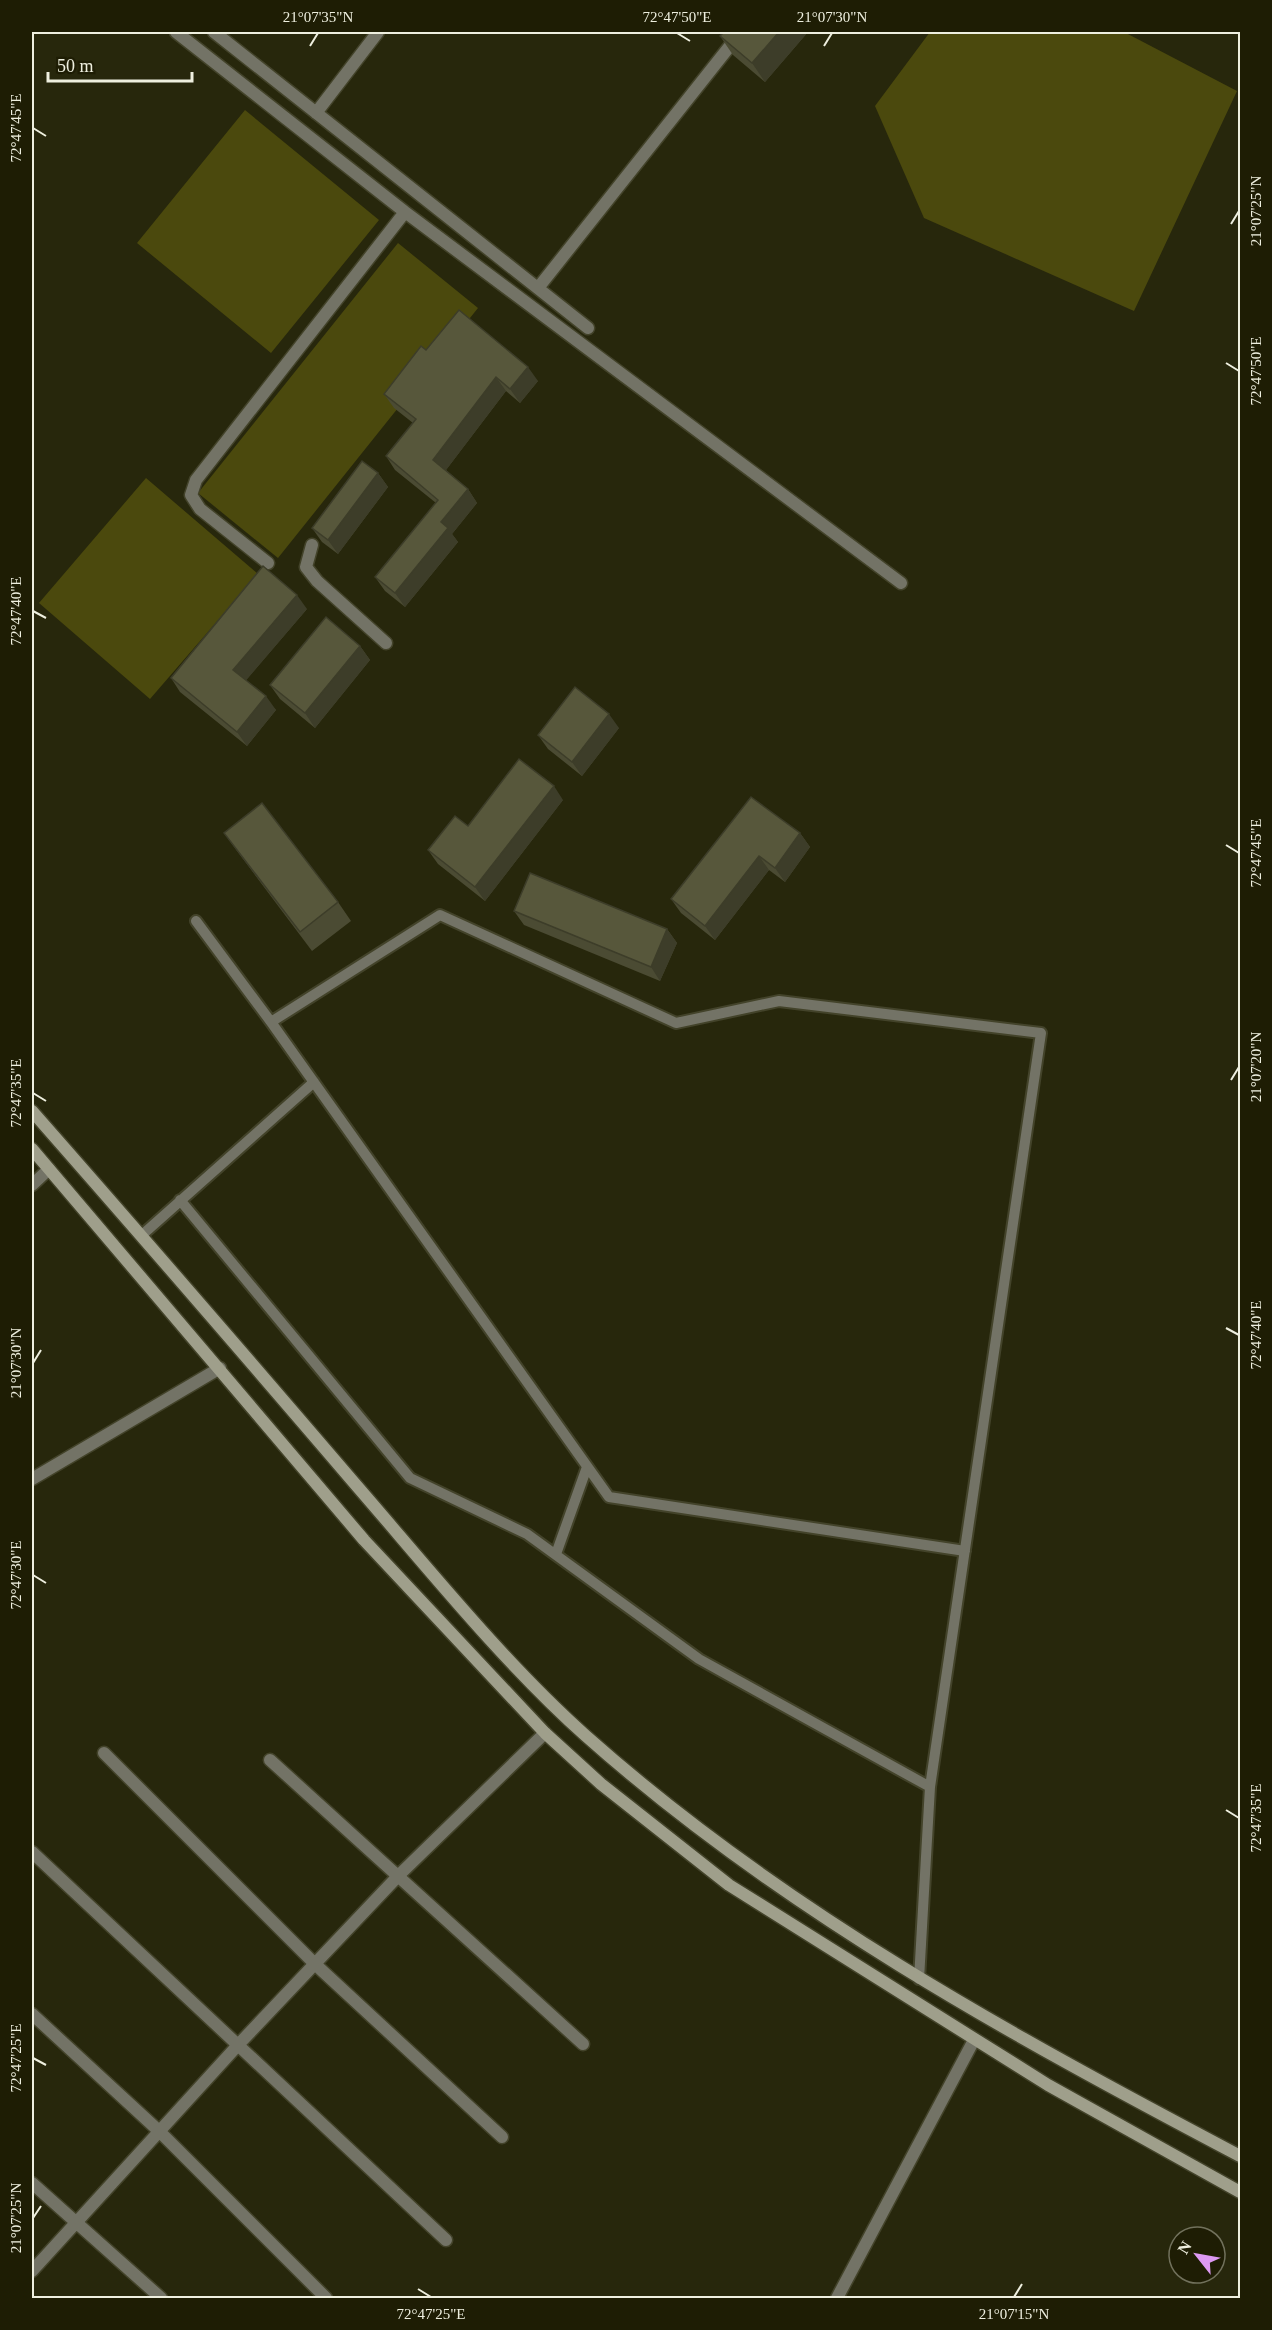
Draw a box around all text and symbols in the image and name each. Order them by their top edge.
text: 21°07'35"N [283,9,353,25]
text: 72°47'50"E [643,9,712,25]
text: 21°07'30"N [797,9,867,25]
scale bar [48,45,192,83]
text: 50 m [57,56,94,76]
text: 72°47'45"E [8,94,24,163]
text: 21°07'25"N [1248,176,1264,246]
text: 72°47'50"E [1248,337,1264,406]
text: 72°47'40"E [8,577,24,646]
text: 72°47'45"E [1248,819,1264,888]
text: 21°07'20"N [1248,1032,1264,1102]
text: 72°47'35"E [8,1059,24,1128]
text: 72°47'40"E [1248,1301,1264,1370]
text: 21°07'30"N [8,1328,24,1398]
text: 72°47'30"E [8,1541,24,1610]
text: 72°47'35"E [1248,1784,1264,1853]
text: 72°47'25"E [8,2024,24,2093]
text: 21°07'25"N [8,2183,24,2253]
north arrow [1167,2225,1227,2285]
text: N [1174,2238,1195,2257]
text: 72°47'25"E [397,2306,466,2322]
text: 21°07'15"N [979,2306,1049,2322]

